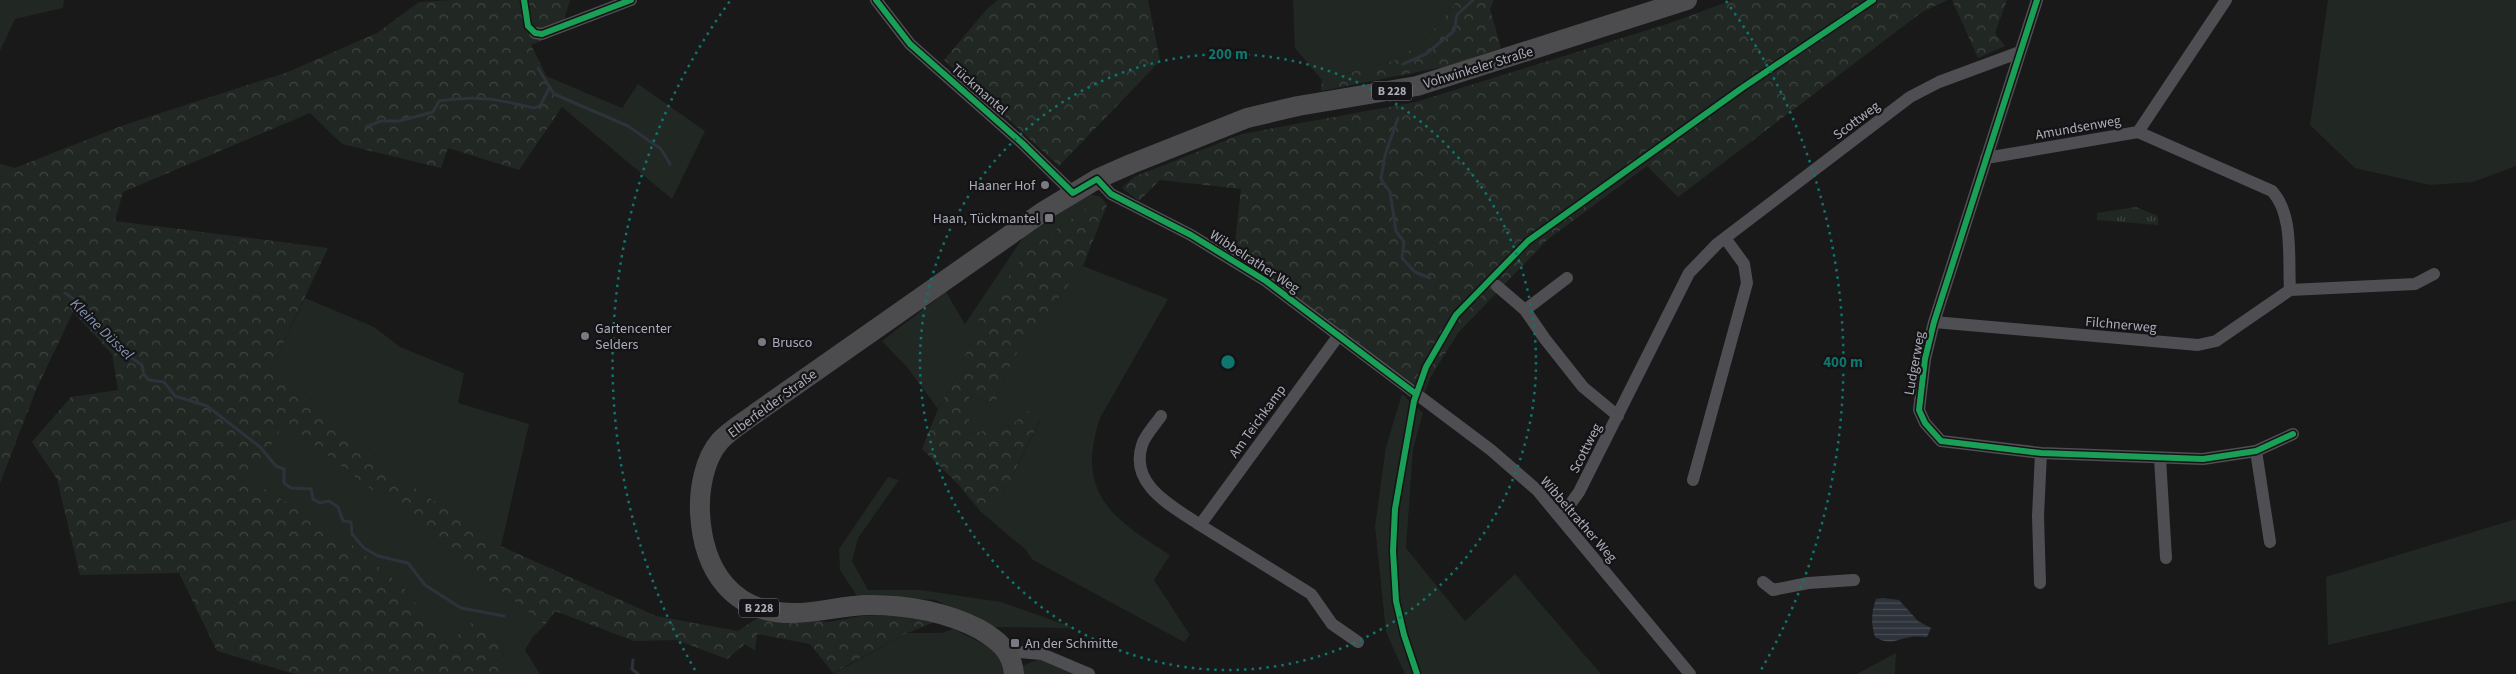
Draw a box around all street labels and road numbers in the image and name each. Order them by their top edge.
street label: Vohwinkeler Straße [1421,42,1536,94]
street label: Tückmantel [947,60,1012,120]
road number: B 228 [1372,82,1412,100]
street label: Scottweg [1829,97,1884,145]
street label: Amundsenweg [2034,111,2123,145]
street label: Wibbelrather Weg [1206,225,1303,298]
street label: Filchnerweg [2084,312,2157,338]
street label: Ludgerweg [1900,330,1930,397]
street label: Elberfelder Straße [724,365,821,443]
street label: Am Teichkamp [1224,381,1291,462]
street label: Scottweg [1565,420,1607,477]
street label: Wibbeltrather Weg [1535,472,1621,567]
road number: B 228 [739,598,779,618]

